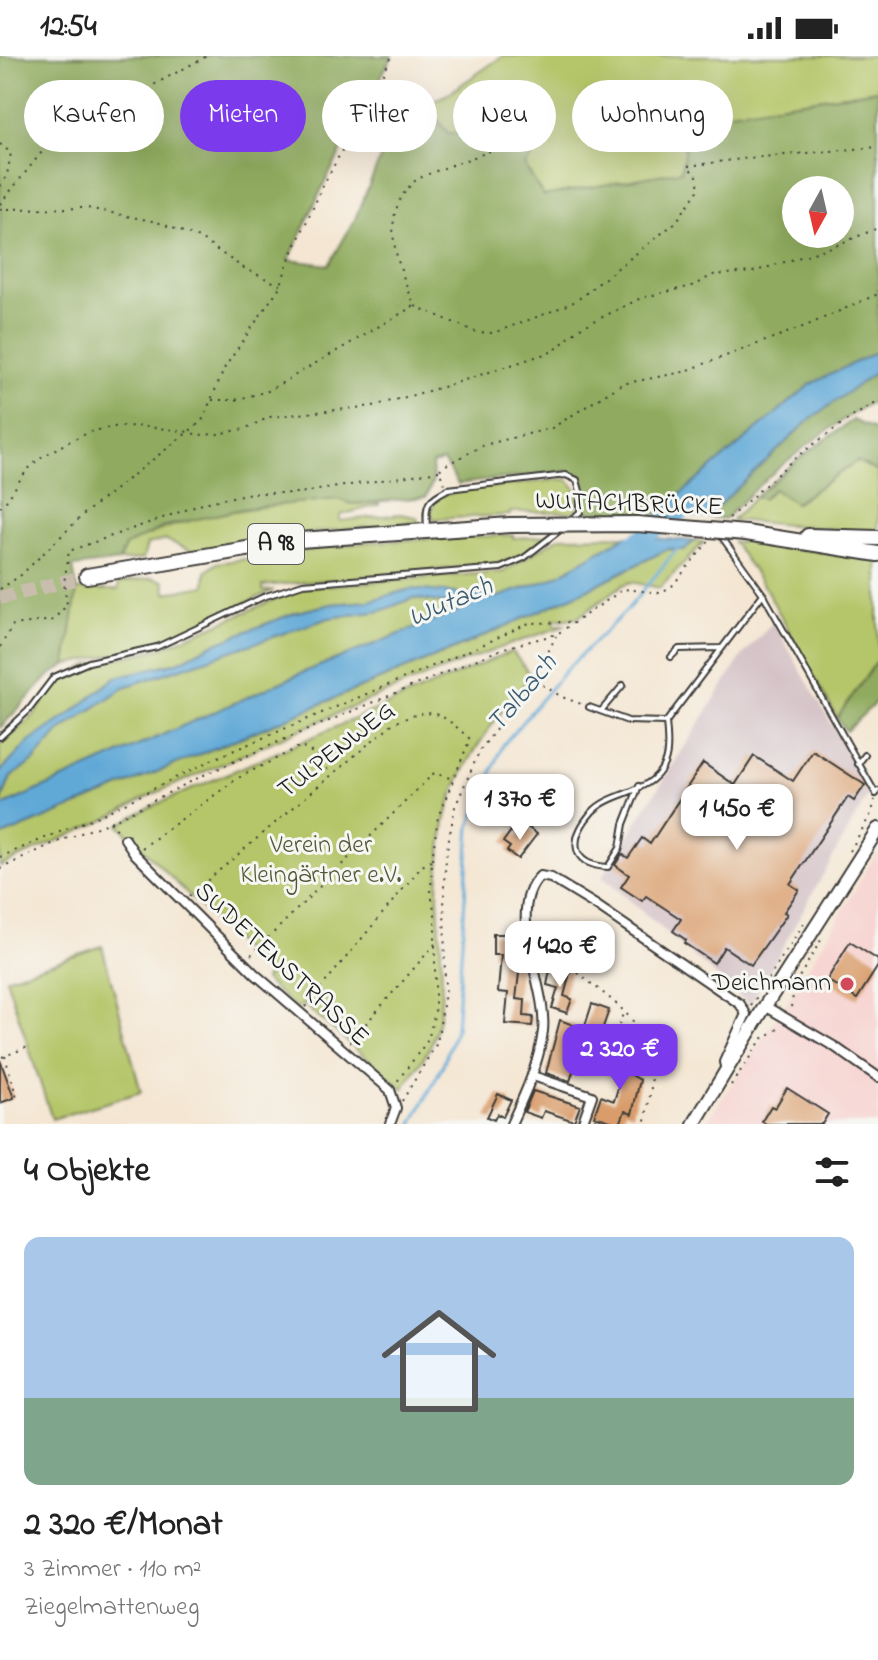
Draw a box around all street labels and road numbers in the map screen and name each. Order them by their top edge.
street label: WUTACHBRÜCKE [534,483,724,527]
road number: A 98 [248,524,304,564]
street label: TULPENWEG [270,693,404,809]
street label: SUDETENSTRASSE [185,874,377,1056]

